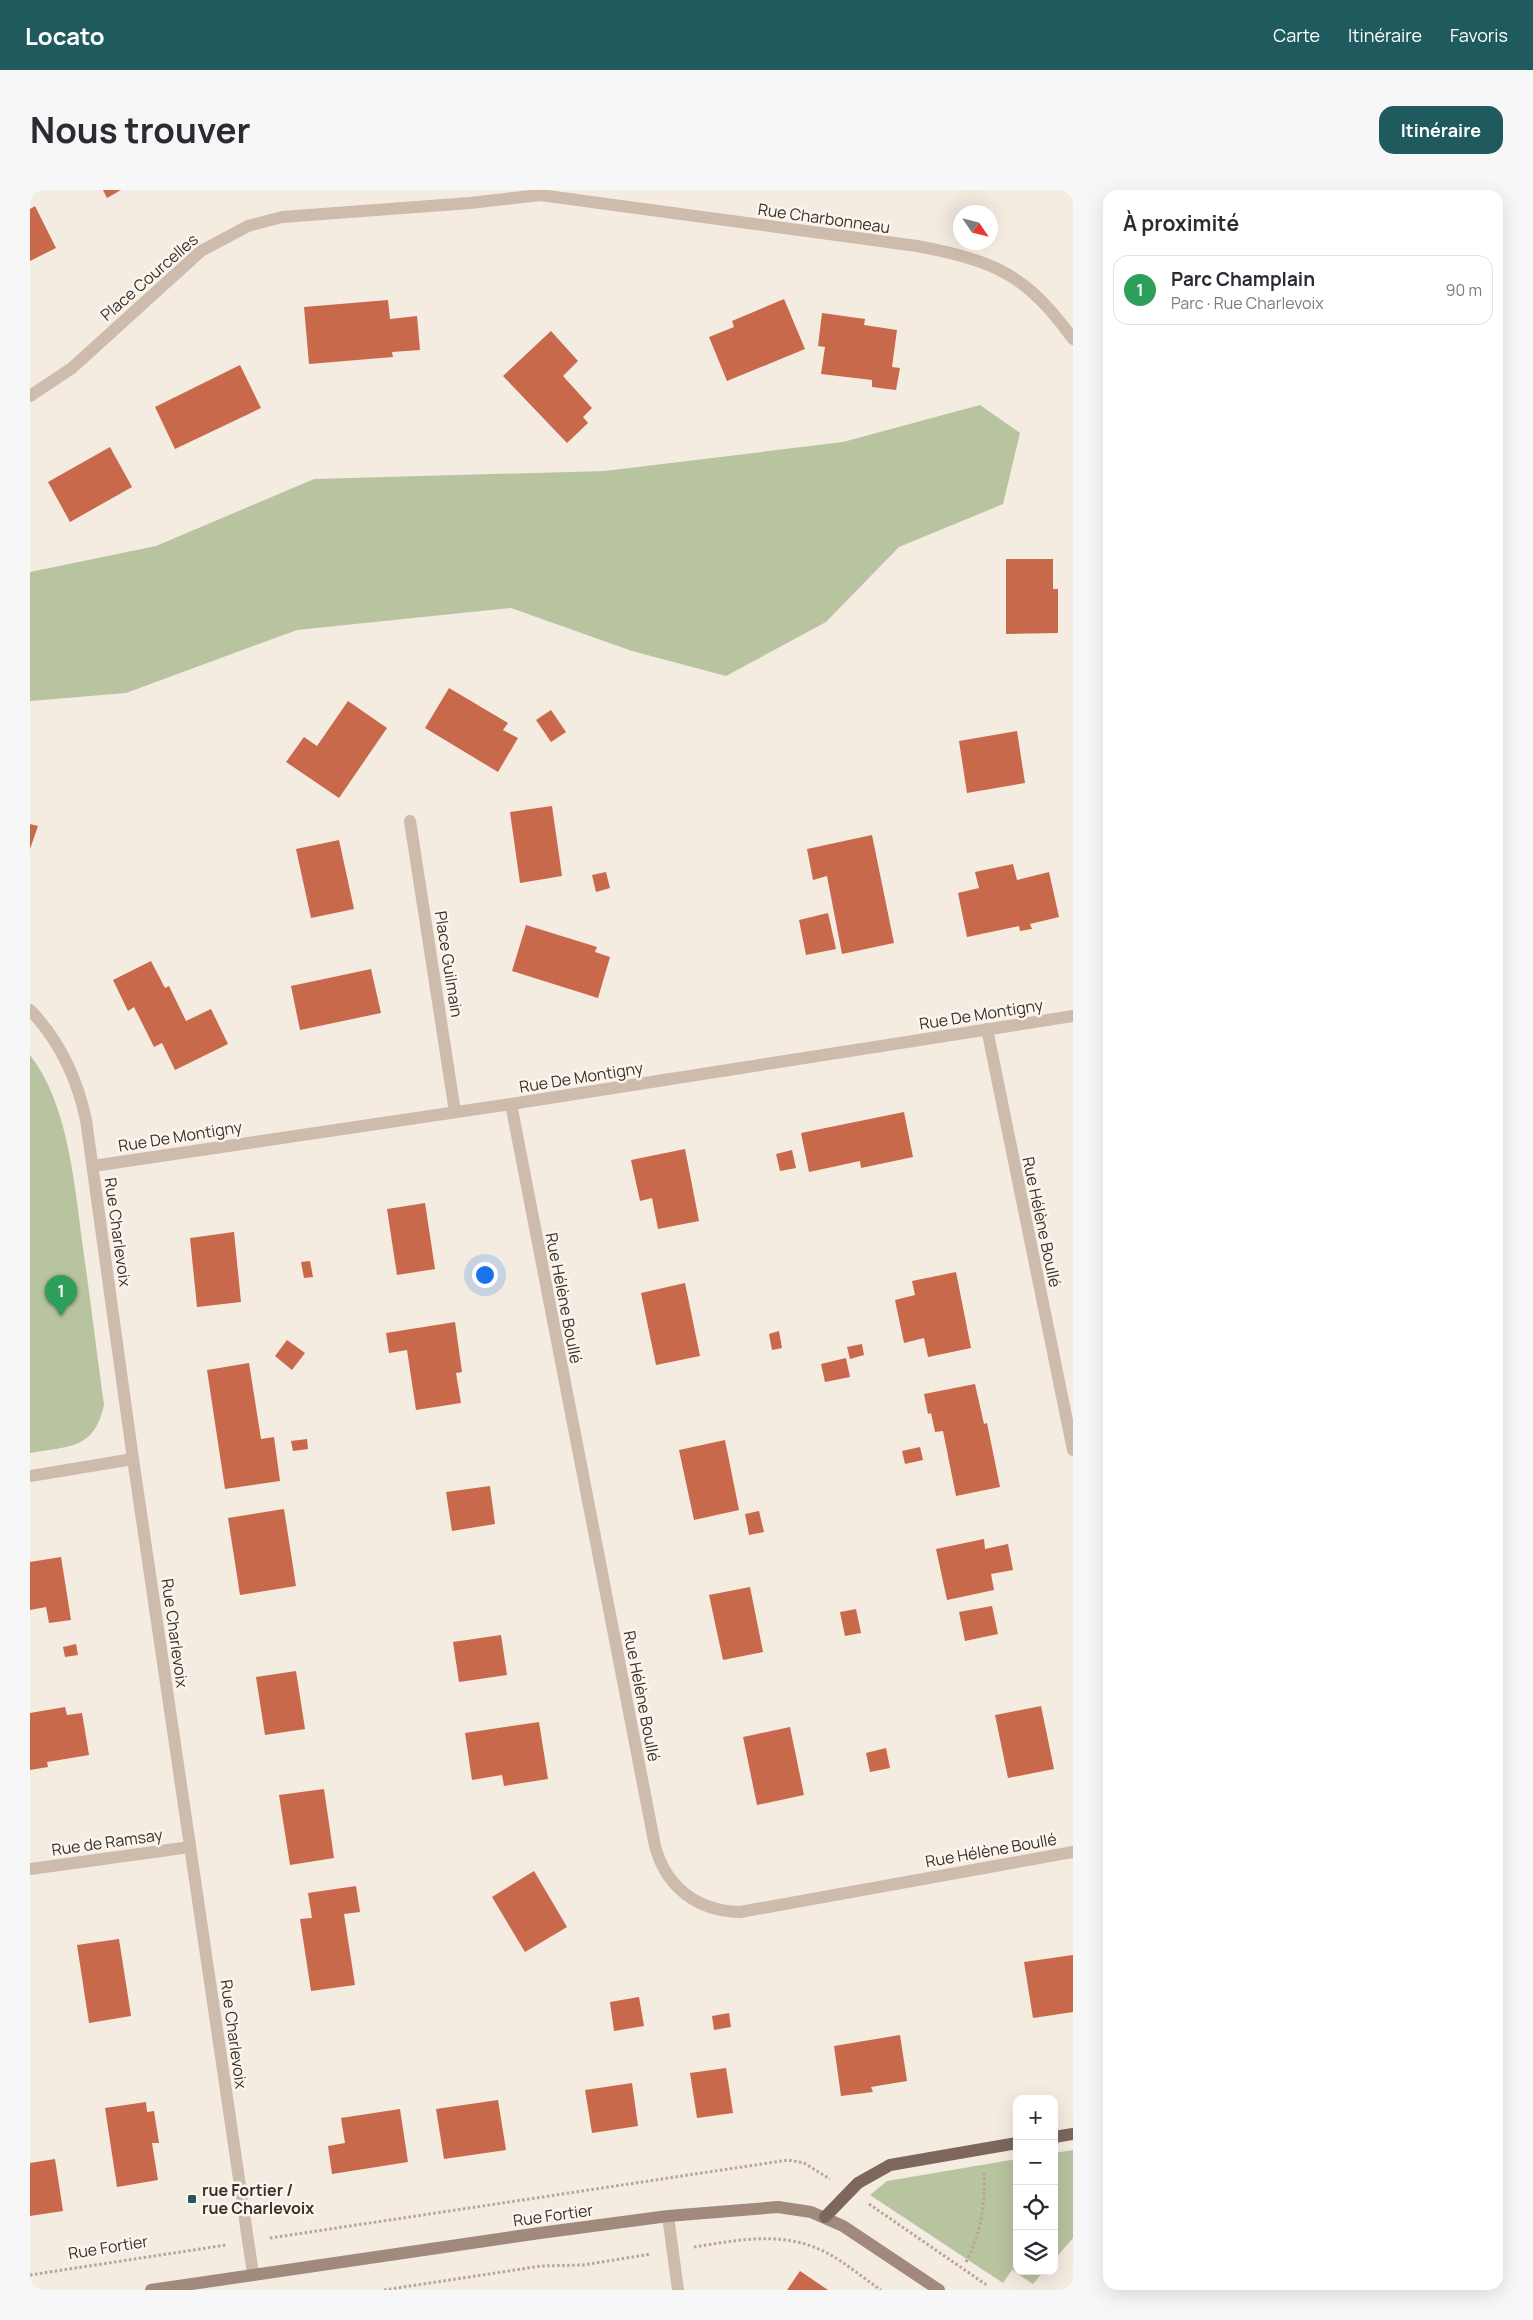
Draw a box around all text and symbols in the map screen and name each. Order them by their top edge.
text: Locato [25,19,105,52]
text: Carte [1273,23,1320,47]
text: Itinéraire [1348,23,1422,47]
text: Favoris [1450,23,1508,47]
text: Nous trouver [30,106,251,154]
button: Itinéraire [1379,106,1503,154]
street label: Rue Charbonneau [757,198,891,238]
north arrow [953,205,998,250]
text: À proximité [1123,209,1239,237]
street label: Place Courcelles [95,228,203,326]
text: Parc Champlain [1171,266,1315,292]
text: 1 [1136,279,1144,301]
text: 90 m [1446,279,1482,301]
text: Parc · Rue Charlevoix [1171,292,1324,314]
street label: Place Guilmain [430,909,468,1019]
street label: Rue De Montigny [917,993,1045,1035]
street label: Rue De Montigny [517,1056,645,1098]
street label: Rue De Montigny [116,1115,244,1157]
street label: Rue Hélène Boullé [1017,1155,1067,1289]
street label: Rue Charlevoix [99,1176,137,1289]
street label: Rue Hélène Boullé [541,1231,587,1365]
your location [472,1262,498,1288]
pin: 1 [45,1275,77,1316]
street label: Rue Charlevoix [156,1577,194,1690]
street label: Rue Hélène Boullé [619,1629,665,1763]
street label: Rue de Ramsay [50,1823,165,1861]
street label: Rue Hélène Boullé [924,1828,1058,1872]
street label: Rue Charlevoix [215,1978,253,2091]
map controls [1013,2095,1058,2275]
button: + [1013,2095,1058,2140]
button: − [1013,2140,1058,2185]
place label: rue Fortier / rue Charlevoix [202,2179,314,2219]
button: locate [1013,2185,1058,2230]
marker: rue Fortier / rue Charlevoix [186,2193,198,2205]
street label: Rue Fortier [512,2198,595,2231]
street label: Rue Fortier [67,2230,150,2264]
button: layers [1013,2230,1058,2275]

